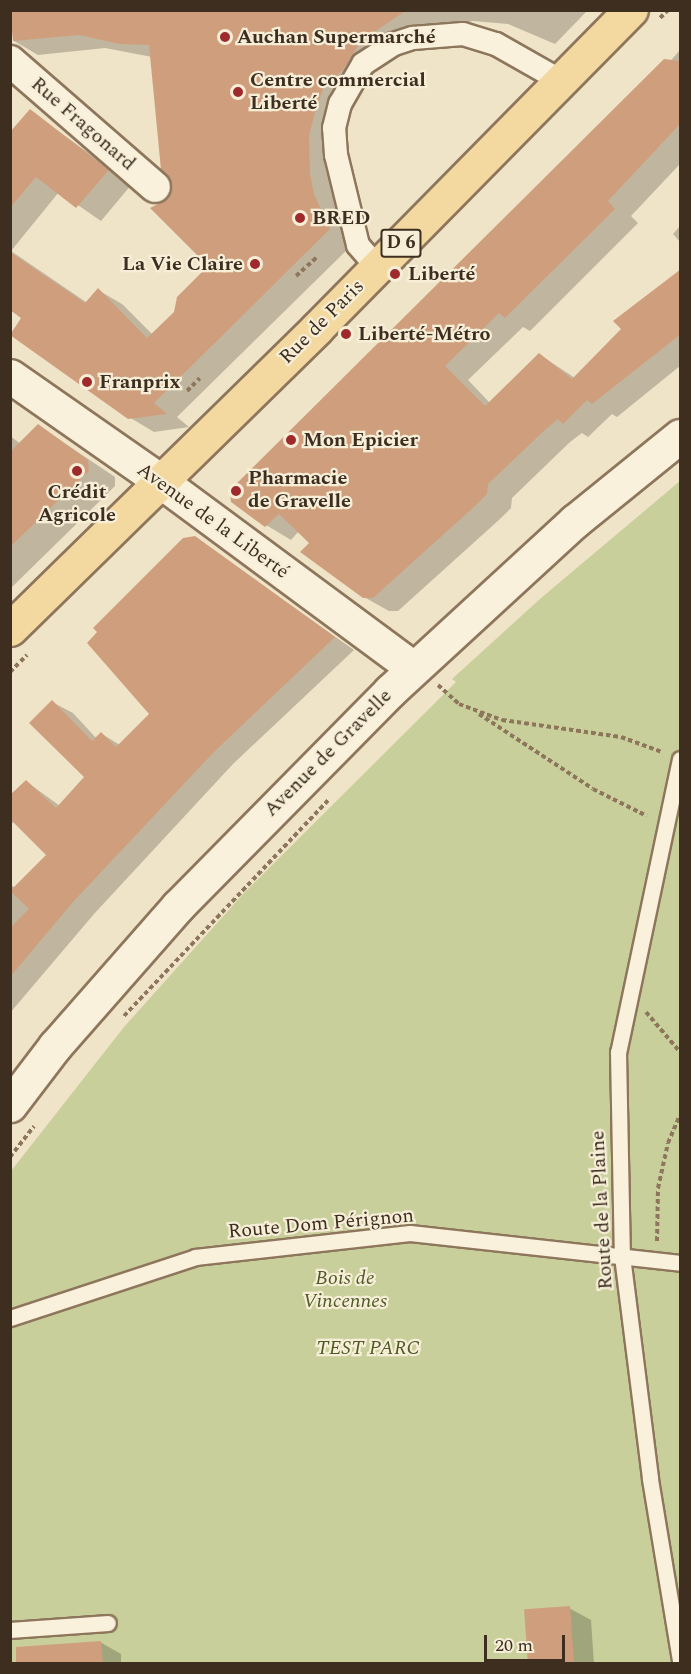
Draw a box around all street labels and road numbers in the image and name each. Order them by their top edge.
street label: Rue Fragonard [26,72,140,176]
road number: D 6 [380,228,422,258]
street label: Rue de Paris [275,275,369,369]
street label: Avenue de la Liberté [132,458,294,584]
street label: Avenue de Gravelle [259,684,397,822]
street label: Route de la Plaine [586,1130,618,1290]
street label: Route Dom Pérignon [227,1204,415,1244]

